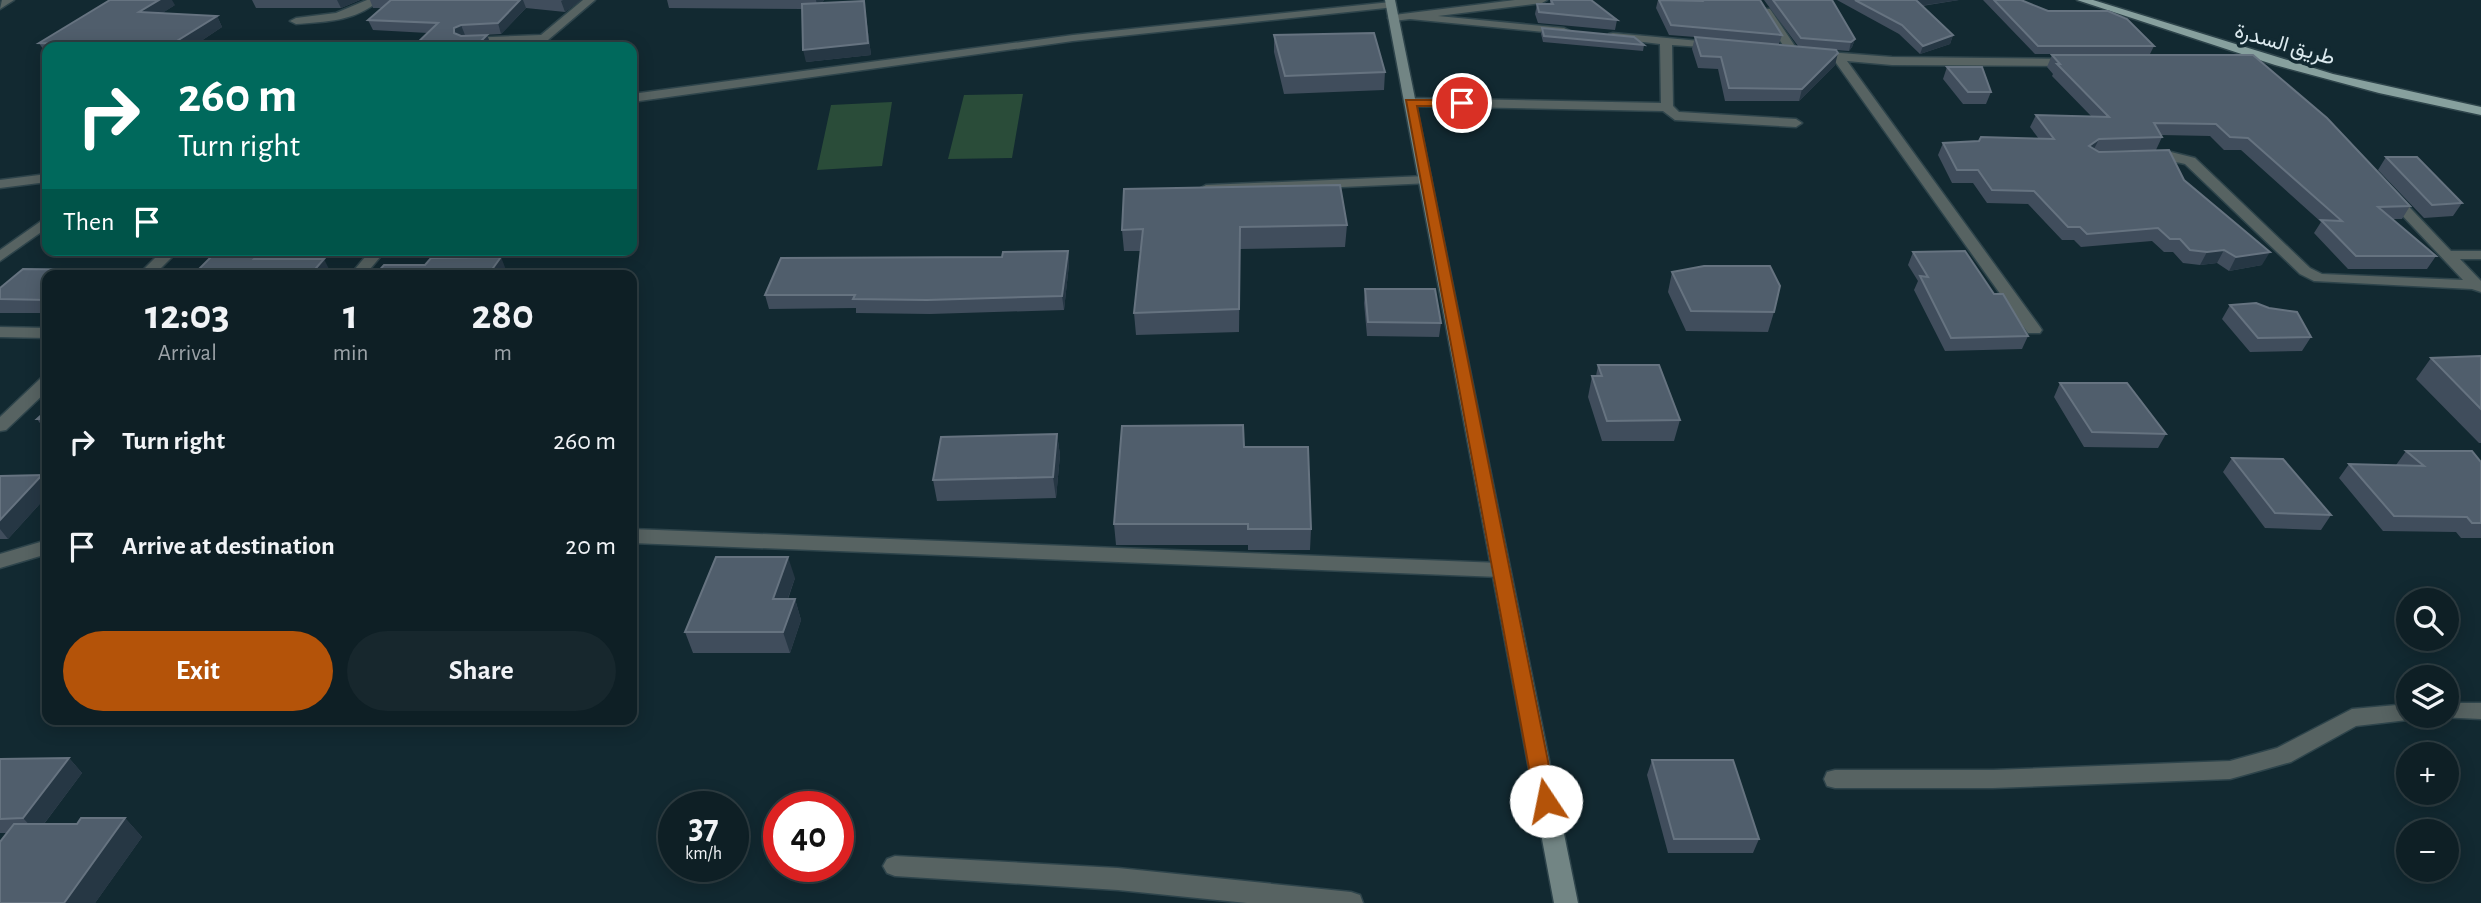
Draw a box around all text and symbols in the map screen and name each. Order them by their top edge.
street label: طريق السدرة [2232,20,2337,71]
icon: right [63,70,154,161]
text: 260 m [178,72,297,121]
pin [1432,73,1492,133]
icon: arrive [1443,84,1481,122]
text: Turn right [178,130,300,162]
icon: arrive [128,203,166,241]
text: Then [63,209,114,235]
text: 12:03 [145,294,230,336]
text: 1 [343,294,358,336]
text: 280 [472,294,534,336]
text: Arrival [158,342,217,365]
text: min [333,342,368,365]
text: m [494,342,512,365]
icon: right [63,423,101,461]
text: Turn right [122,428,225,454]
text: 260 m [553,428,616,454]
icon: arrive [63,528,101,566]
text: Arrive at destination [122,533,335,559]
text: 20 m [565,533,616,559]
map controls [2396,588,2459,882]
button: search [2396,588,2459,651]
button: Exit [63,631,333,711]
button: Share [347,631,616,711]
button: layers [2396,665,2459,728]
button: + [2396,742,2459,805]
position arrow [1509,764,1583,838]
speed limit sign: 40 [763,791,854,882]
text: 37 [688,810,719,845]
button: − [2396,819,2459,882]
text: km/h [685,845,722,863]

